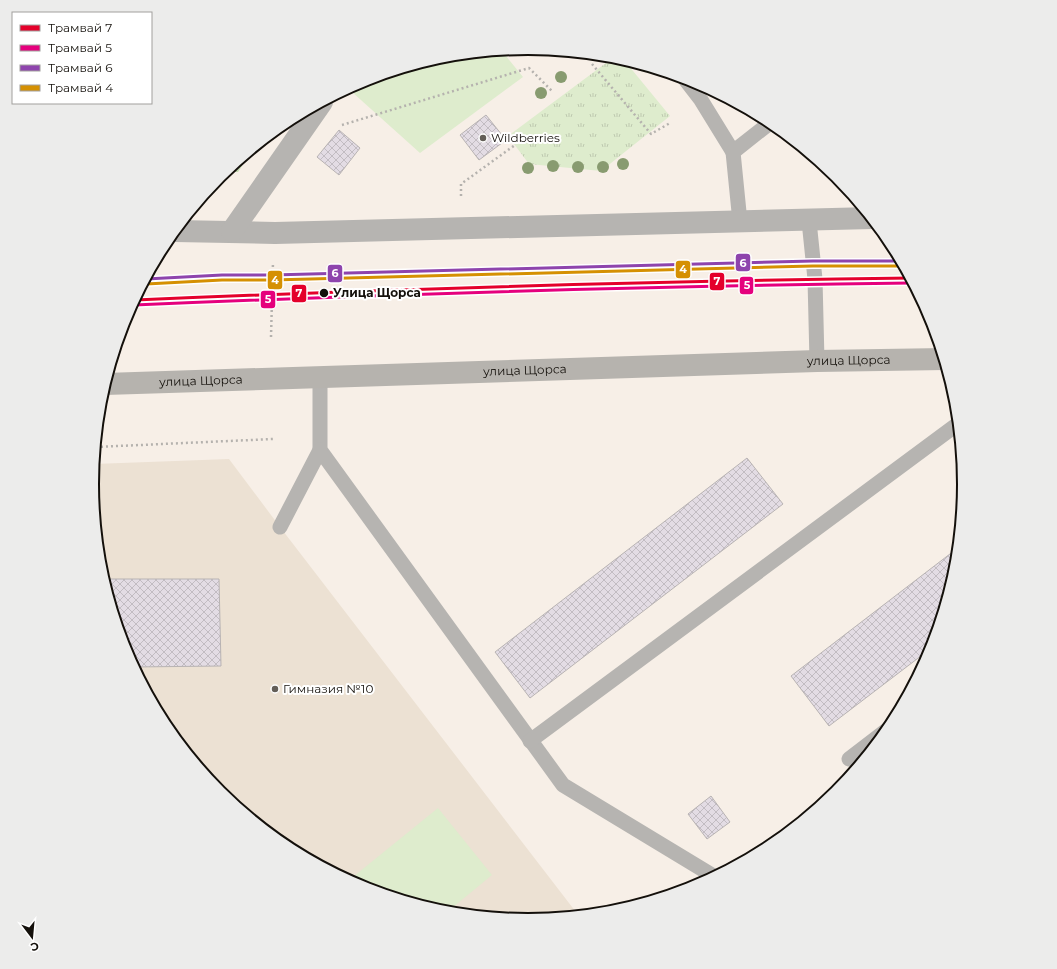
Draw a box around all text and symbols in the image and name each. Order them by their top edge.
legend [12,12,152,104]
text: Трамвай 7 [48,20,112,35]
text: Трамвай 5 [48,40,112,55]
text: Трамвай 6 [48,60,113,75]
text: Трамвай 4 [48,80,113,95]
place label: Wildberries [491,130,560,145]
marker: Wildberries [478,133,488,143]
line badge: 6 [735,253,751,272]
text: 6 [739,256,747,270]
line badge: 4 [675,260,691,279]
text: 4 [679,262,687,276]
line badge: 6 [327,264,343,283]
text: 6 [331,266,339,280]
line badge: 4 [267,270,283,290]
line badge: 7 [709,272,725,291]
text: 4 [271,273,279,287]
text: 7 [714,274,721,288]
line badge: 5 [739,276,754,295]
text: 5 [744,278,751,292]
line badge: 7 [291,284,307,303]
place label: Улица Щорса [333,285,421,300]
text: 7 [296,286,303,300]
marker: Улица Щорса [318,287,330,299]
line badge: 5 [260,290,276,309]
text: 5 [265,292,272,306]
street label: улица Щорса [806,352,890,368]
street label: улица Щорса [482,361,567,379]
street label: улица Щорса [158,372,243,389]
place label: Гимназия №10 [283,681,373,696]
marker: Гимназия №10 [270,684,280,694]
north arrow [12,917,52,957]
text: С [29,939,41,954]

